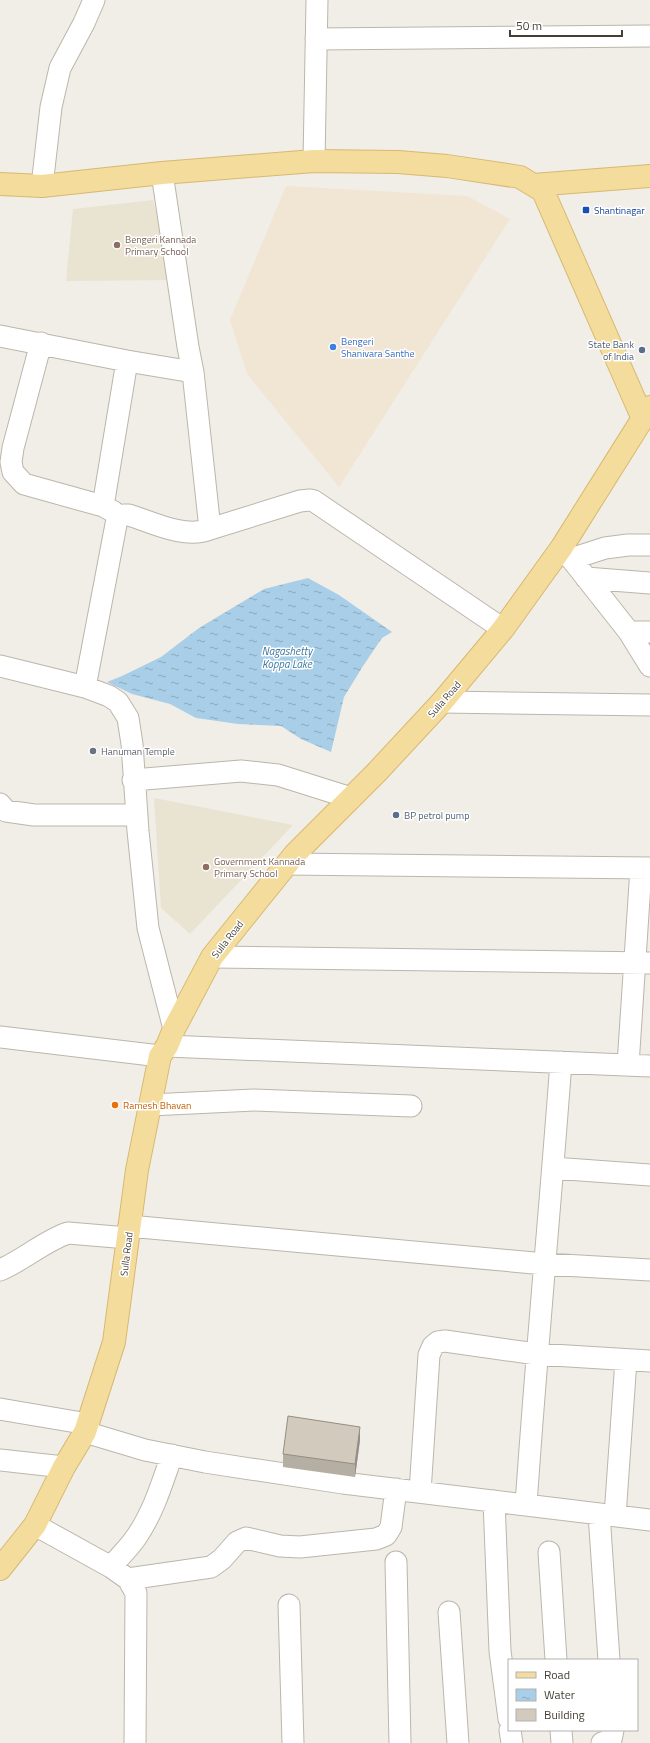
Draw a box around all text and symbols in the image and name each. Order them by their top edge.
scale bar [510,12,622,38]
text: 50 m [516,16,542,35]
place label: Shantinagar [594,203,645,218]
marker: Shantinagar [581,205,591,215]
place label: Bengeri Kannada Primary School [125,232,196,259]
marker: Bengeri Kannada Primary School [112,240,122,250]
place label: Bengeri Shanivara Santhe [341,334,414,361]
place label: State Bank of India [588,337,634,364]
marker: Bengeri Shanivara Santhe [328,342,338,352]
marker: State Bank of India [637,345,647,355]
water label: Nagashetty Koppa Lake [262,643,313,672]
street label: Sulla Road [424,678,465,721]
place label: Hanuman Temple [101,744,175,759]
marker: Hanuman Temple [88,746,98,756]
place label: BP petrol pump [404,808,469,823]
marker: BP petrol pump [391,810,401,820]
place label: Government Kannada Primary School [214,854,305,881]
marker: Government Kannada Primary School [201,862,211,872]
street label: Sulla Road [208,917,247,961]
place label: Ramesh Bhavan [123,1098,191,1113]
marker: Ramesh Bhavan [110,1100,120,1110]
street label: Sulla Road [116,1231,137,1277]
legend [508,1659,638,1731]
text: Road [544,1665,570,1684]
text: Water [544,1685,575,1704]
text: Building [544,1705,585,1724]

